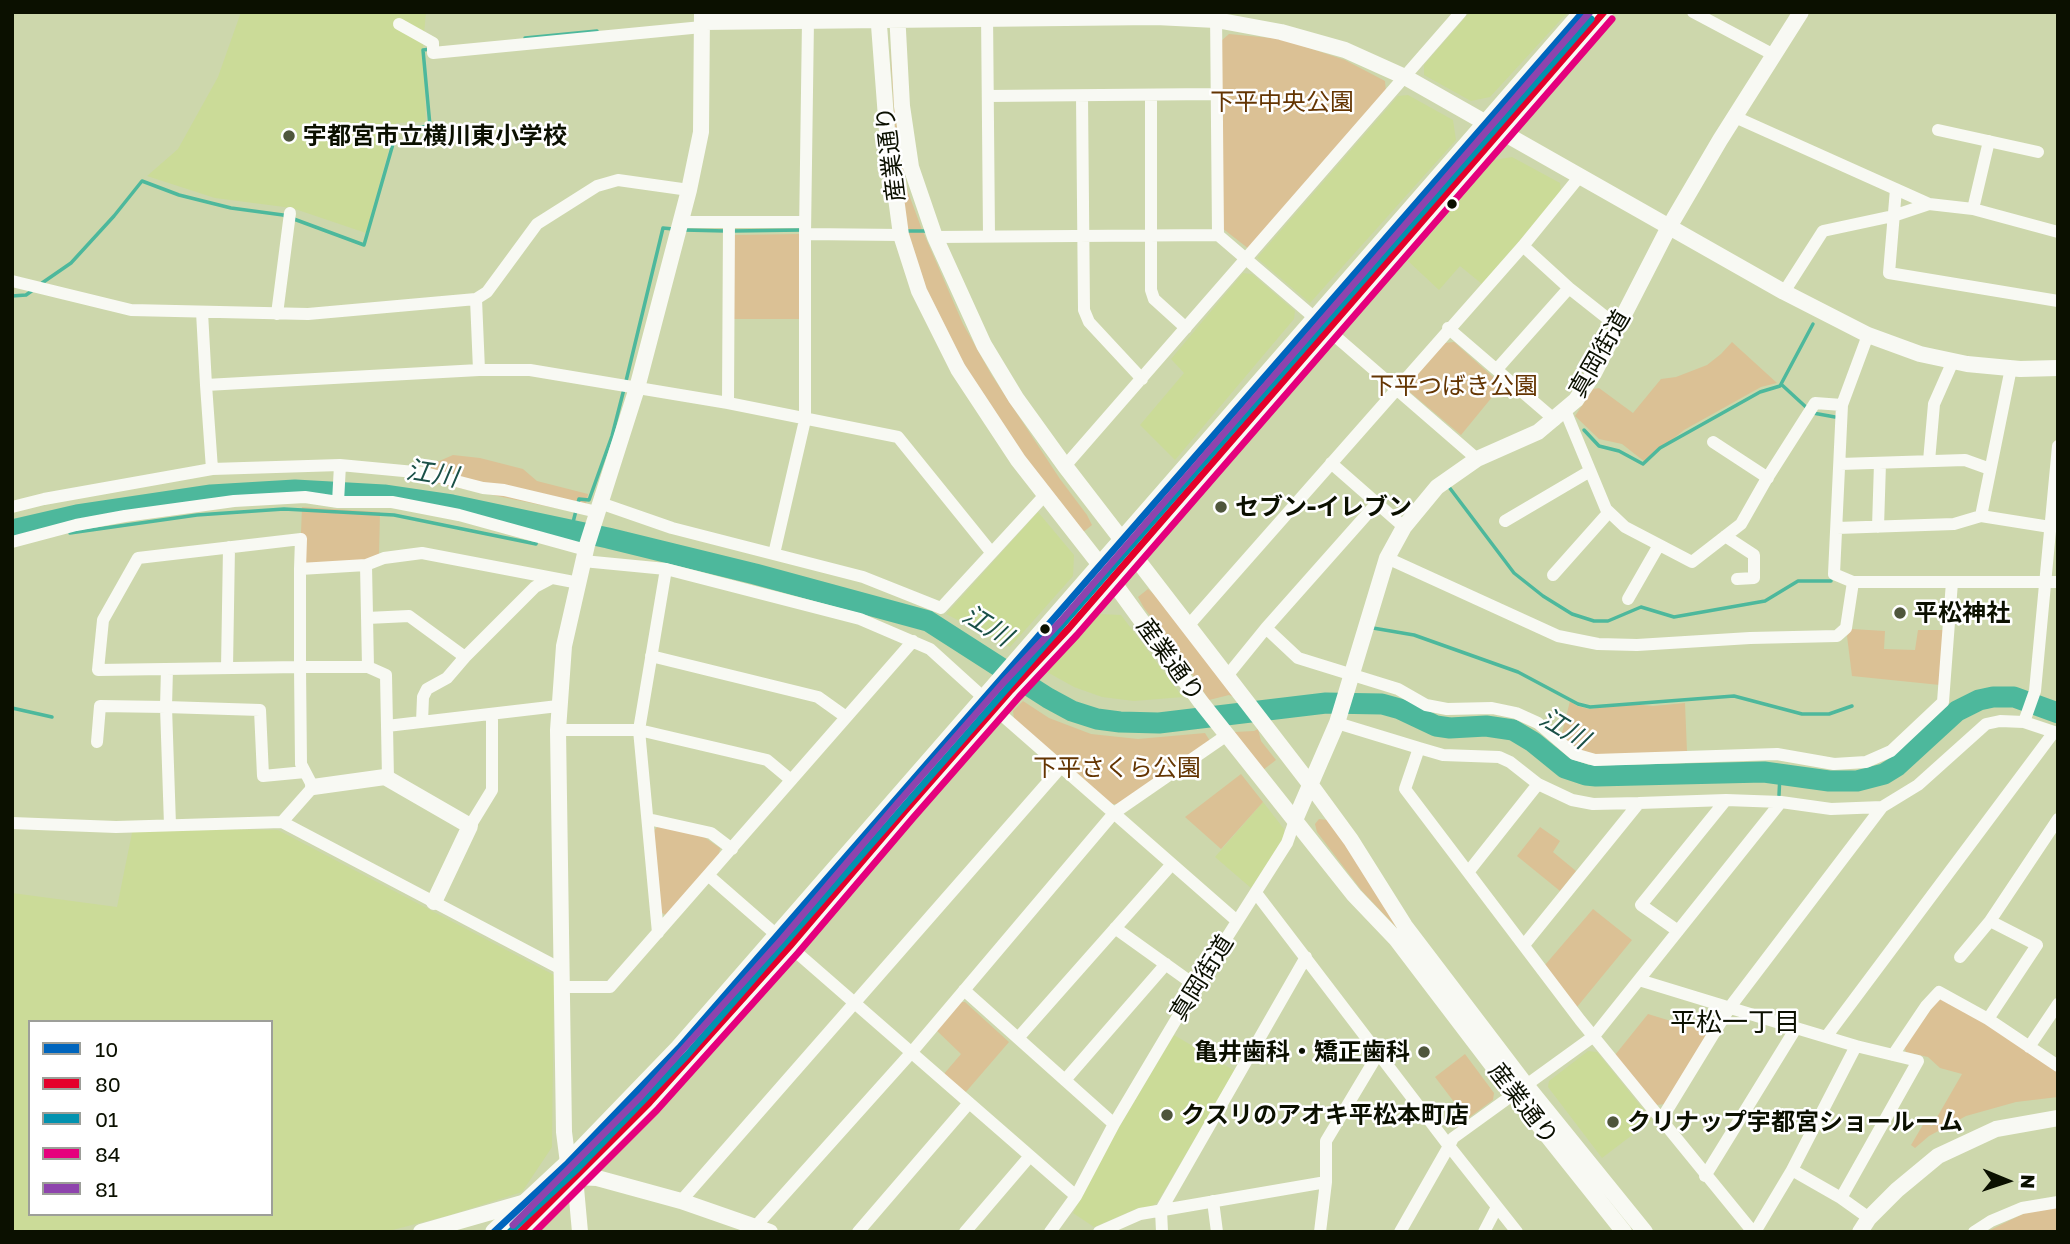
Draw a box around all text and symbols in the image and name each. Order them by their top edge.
park label: 下平中央公園 [1210,88,1354,116]
street label: 産業通り [871,105,911,203]
place label: 宇都宮市立横川東小学校 [303,122,567,150]
marker: 宇都宮市立横川東小学校 [281,128,297,144]
unlabelled marker [1445,197,1459,211]
street label: 真岡街道 [1564,305,1636,403]
park label: 下平つばき公園 [1370,372,1538,400]
water label: 江川 [404,455,460,493]
place label: セブン-イレブン [1235,493,1412,521]
marker: セブン-イレブン [1213,499,1229,515]
water label: 江川 [957,599,1017,653]
place label: 平松神社 [1914,599,2010,627]
marker: 平松神社 [1892,605,1908,621]
street label: 産業通り [1130,613,1210,707]
unlabelled marker [1038,622,1052,636]
water label: 江川 [1534,702,1594,756]
park label: 下平さくら公園 [1033,754,1201,782]
street label: 真岡街道 [1164,930,1240,1026]
district label: 平松一丁目 [1670,1007,1800,1039]
legend [28,1020,273,1216]
text: 10 [95,1036,118,1062]
place label: 亀井歯科・矯正歯科 [1194,1038,1410,1066]
marker: 亀井歯科・矯正歯科 [1416,1044,1432,1060]
street label: 産業通り [1482,1057,1564,1151]
text: 80 [95,1071,121,1097]
place label: クスリのアオキ平松本町店 [1181,1101,1469,1129]
text: 01 [95,1106,118,1132]
marker: クスリのアオキ平松本町店 [1159,1107,1175,1123]
place label: クリナップ宇都宮ショールーム [1627,1108,1963,1136]
marker: クリナップ宇都宮ショールーム [1605,1114,1621,1130]
text: 84 [95,1141,121,1167]
north arrow [1972,1146,2042,1216]
text: N [2017,1174,2040,1189]
text: 81 [95,1176,118,1202]

